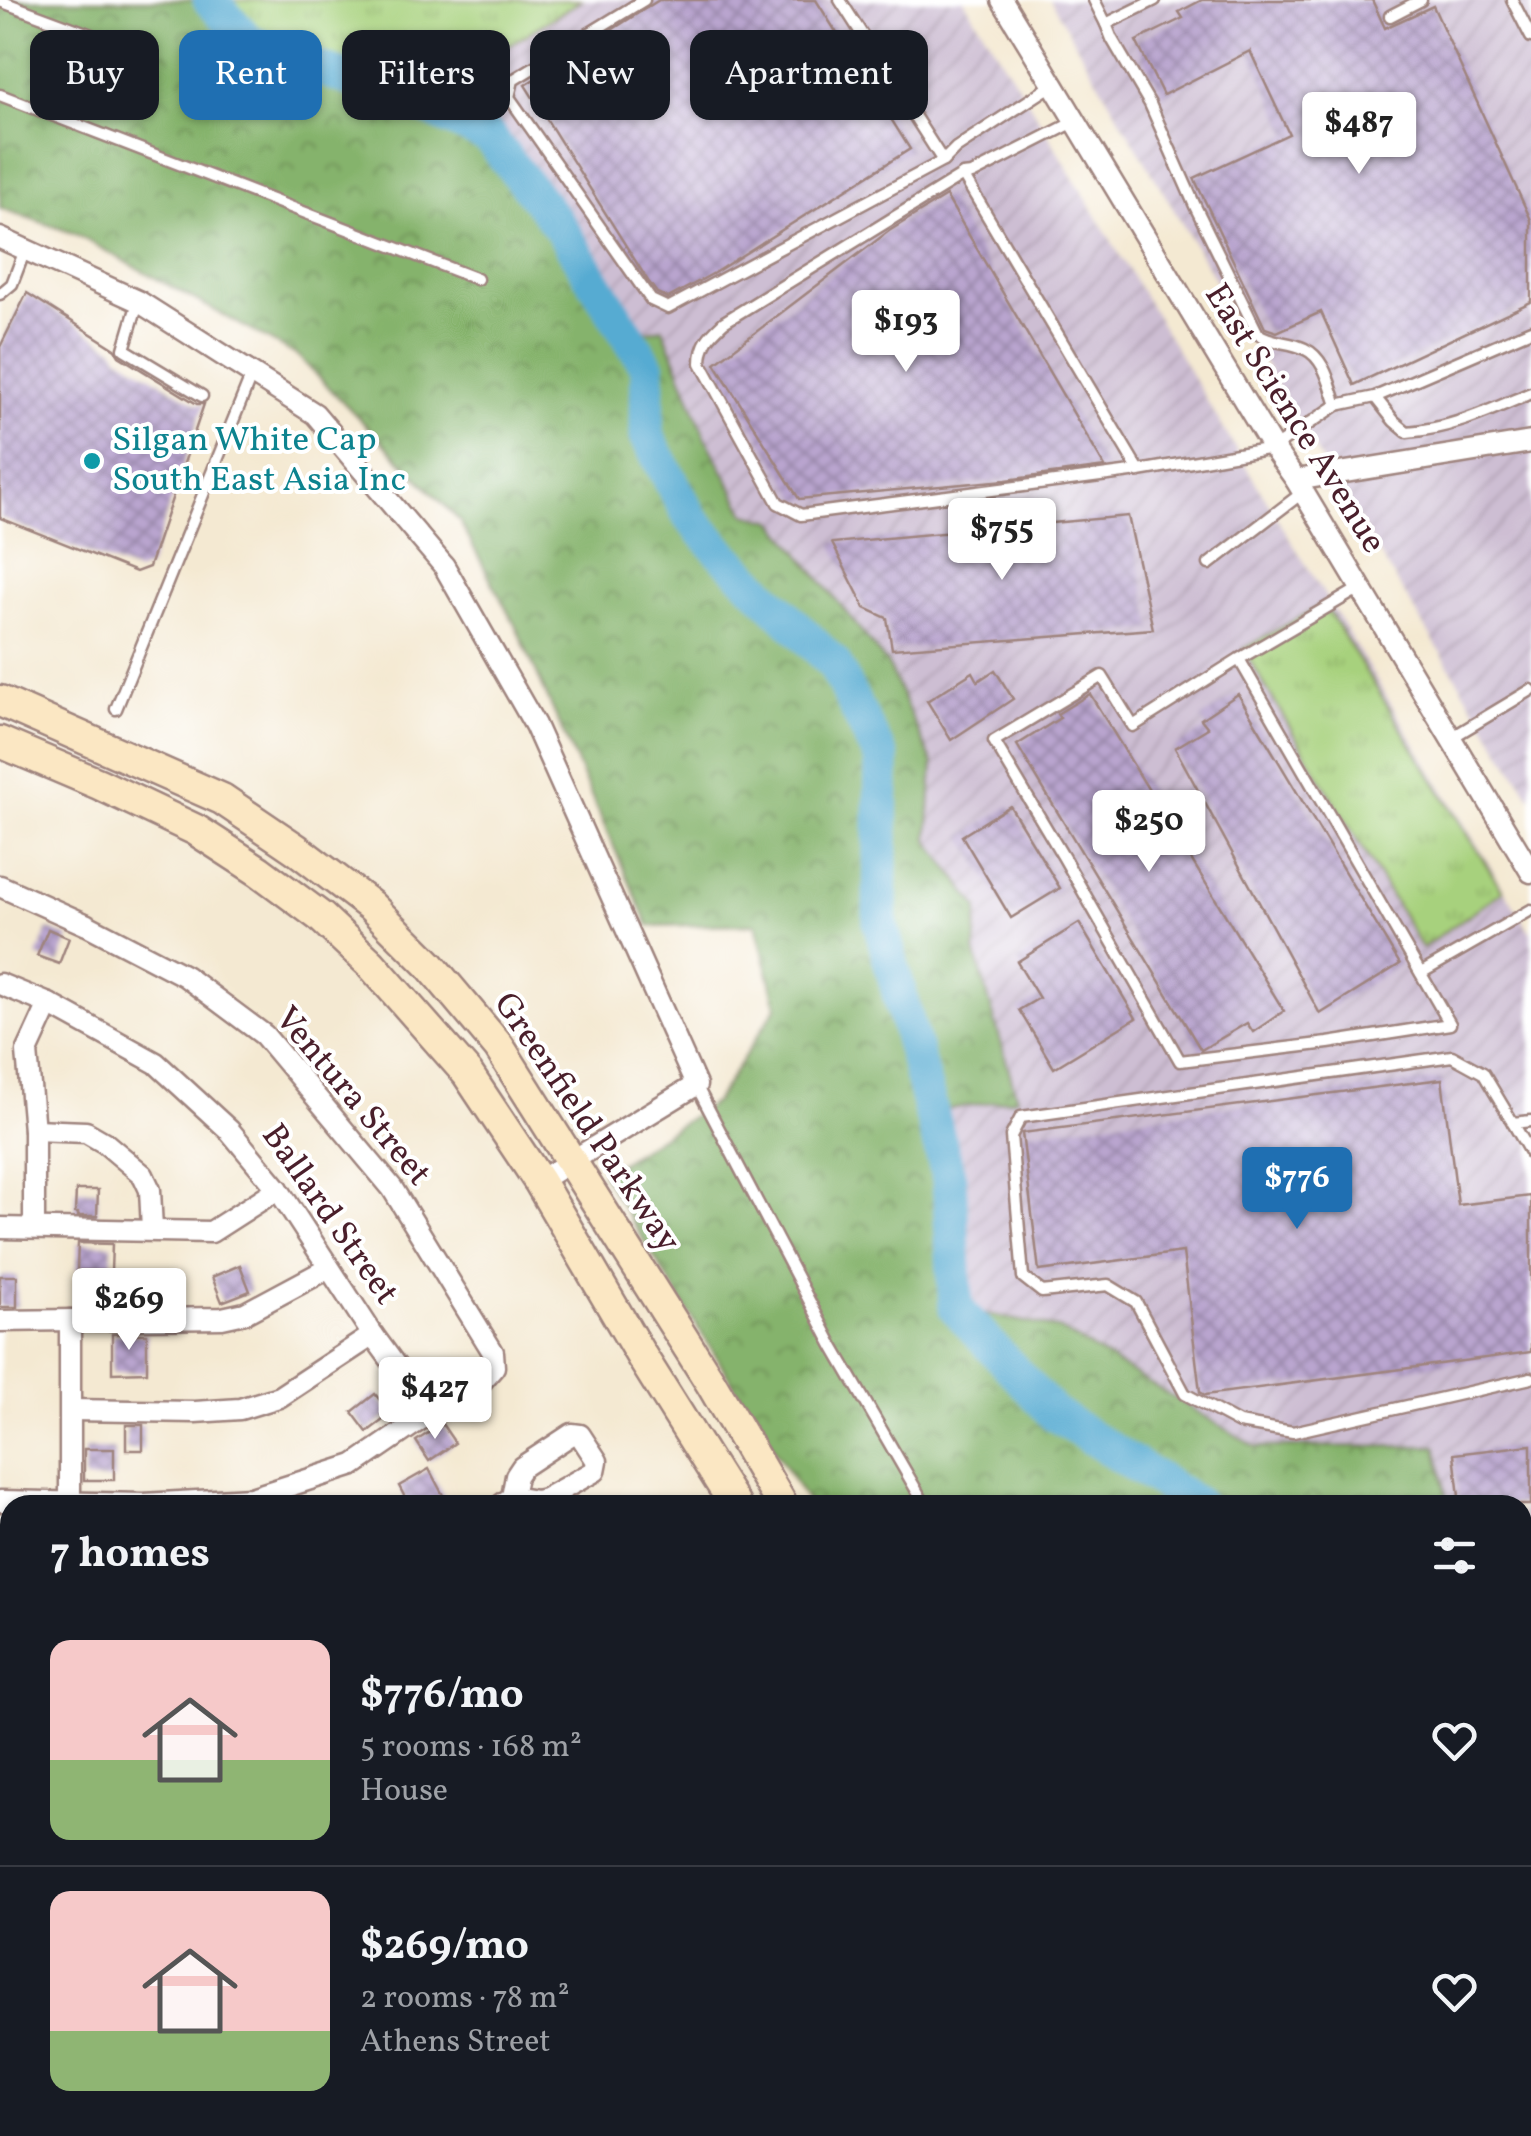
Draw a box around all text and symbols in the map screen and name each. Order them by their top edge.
chip: Buy [30,30,159,120]
chip: Rent [179,30,322,120]
chip: Filters [342,30,510,120]
chip: New [530,30,670,120]
chip: Apartment [690,30,928,120]
pin: $487 [1300,92,1418,177]
text: $487 [1324,102,1394,146]
street label: East Science Avenue [1192,275,1396,563]
pin: $193 [847,290,965,375]
text: $193 [874,300,938,344]
place label: Silgan White Cap South East Asia Inc [112,417,406,505]
marker: Silgan White Cap South East Asia Inc [81,450,103,472]
pin: $755 [943,498,1061,583]
text: $755 [970,508,1034,552]
pin: $250 [1090,790,1208,875]
text: $250 [1114,800,1184,844]
street label: Greenfield Parkway [481,984,691,1262]
street label: Ventura Street [263,997,441,1197]
street label: Ballard Street [249,1115,409,1315]
pin: $776 [1238,1147,1356,1232]
text: $776 [1264,1157,1330,1201]
pin: $269 [70,1268,188,1353]
text: $269 [94,1278,164,1322]
pin: $427 [376,1357,494,1442]
text: $427 [401,1367,469,1411]
text: 7 homes [50,1526,210,1585]
icon: filters [1427,1528,1482,1583]
text: $776/mo [360,1667,524,1726]
icon: home [130,1680,250,1800]
icon: heart [1427,1713,1482,1768]
text: 5 rooms · 168 m² [360,1726,582,1770]
text: House [360,1770,448,1814]
text: $269/mo [360,1918,529,1977]
icon: home [130,1931,250,2051]
icon: heart [1427,1964,1482,2019]
text: 2 rooms · 78 m² [360,1977,570,2021]
text: Athens Street [360,2021,551,2065]

